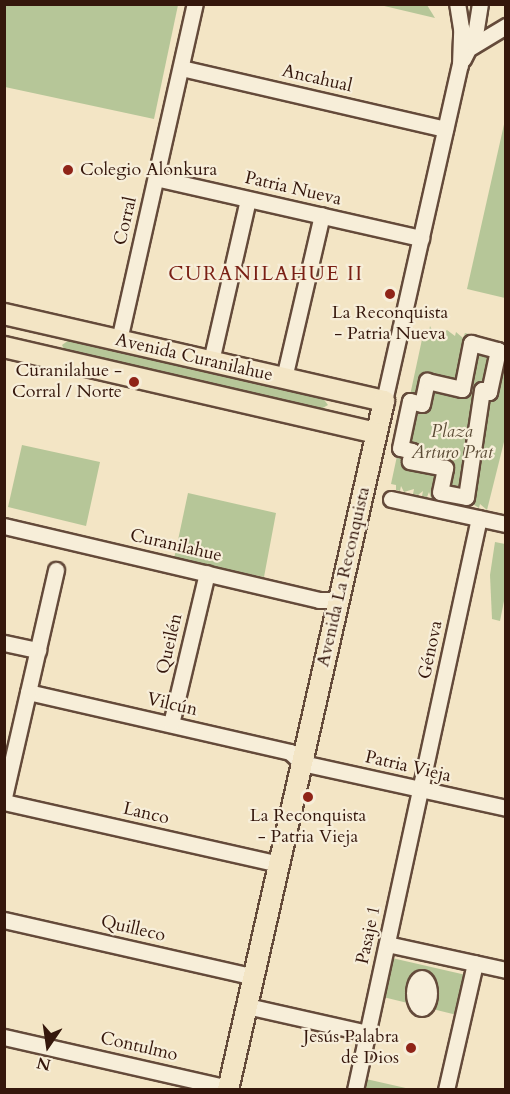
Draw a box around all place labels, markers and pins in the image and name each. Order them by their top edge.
place label: Colegio Alonkura [80,159,217,181]
marker: Colegio Alonkura [61,163,75,177]
marker: La Reconquista - Patria Nueva [383,287,397,301]
place label: La Reconquista - Patria Nueva [332,303,448,346]
place label: Curanilahue - Corral / Norte [12,361,122,404]
marker: Curanilahue - Corral / Norte [127,375,141,389]
marker: La Reconquista - Patria Vieja [301,790,315,804]
place label: La Reconquista - Patria Vieja [250,806,366,848]
place label: Jesús Palabra de Dios [303,1027,399,1070]
marker: Jesús Palabra de Dios [404,1041,418,1055]

